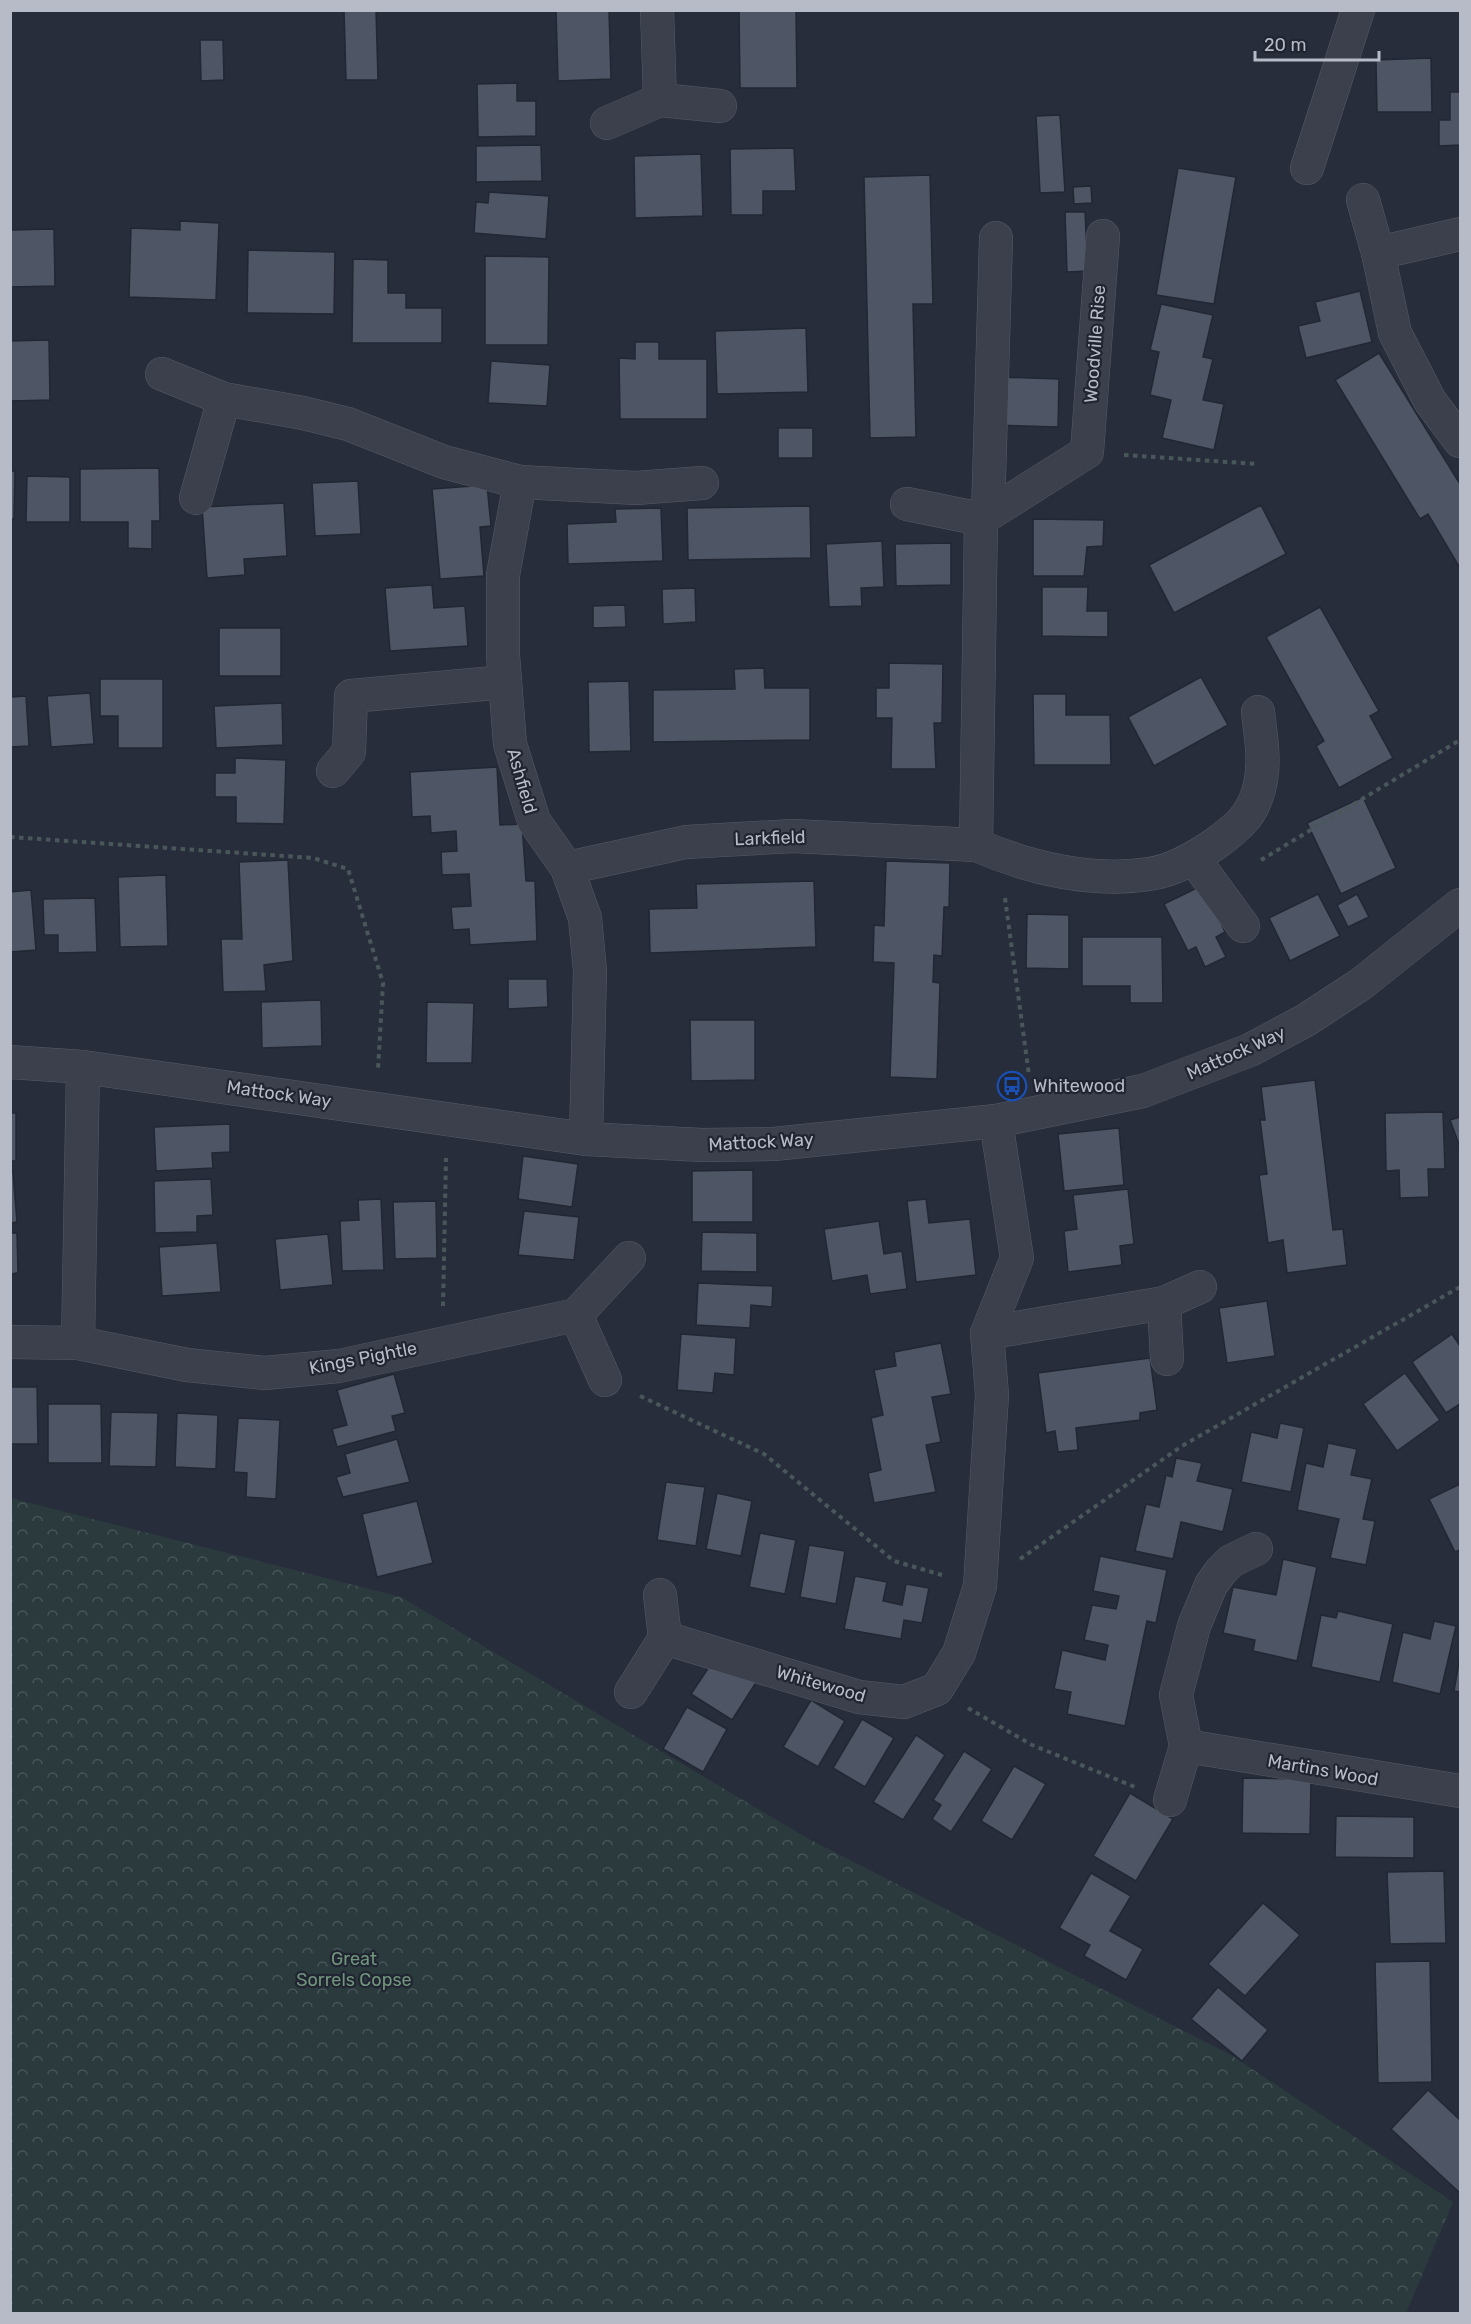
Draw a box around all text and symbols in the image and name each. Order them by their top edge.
scale bar [1255,24,1380,62]
text: 20 m [1264,34,1306,56]
street label: Woodville Rise [1080,284,1110,404]
street label: Ashfield [502,746,542,816]
street label: Larkfield [734,826,806,850]
street label: Mattock Way [1183,1021,1289,1084]
bus stop icon: Whitewood [996,1070,1028,1102]
place label: Whitewood [1033,1075,1125,1097]
street label: Mattock Way [225,1076,333,1112]
street label: Mattock Way [708,1128,814,1156]
street label: Kings Pightle [307,1337,419,1379]
street label: Whitewood [774,1661,868,1707]
street label: Martins Wood [1266,1749,1380,1791]
park label: Great Sorrels Copse [296,1948,412,1991]

